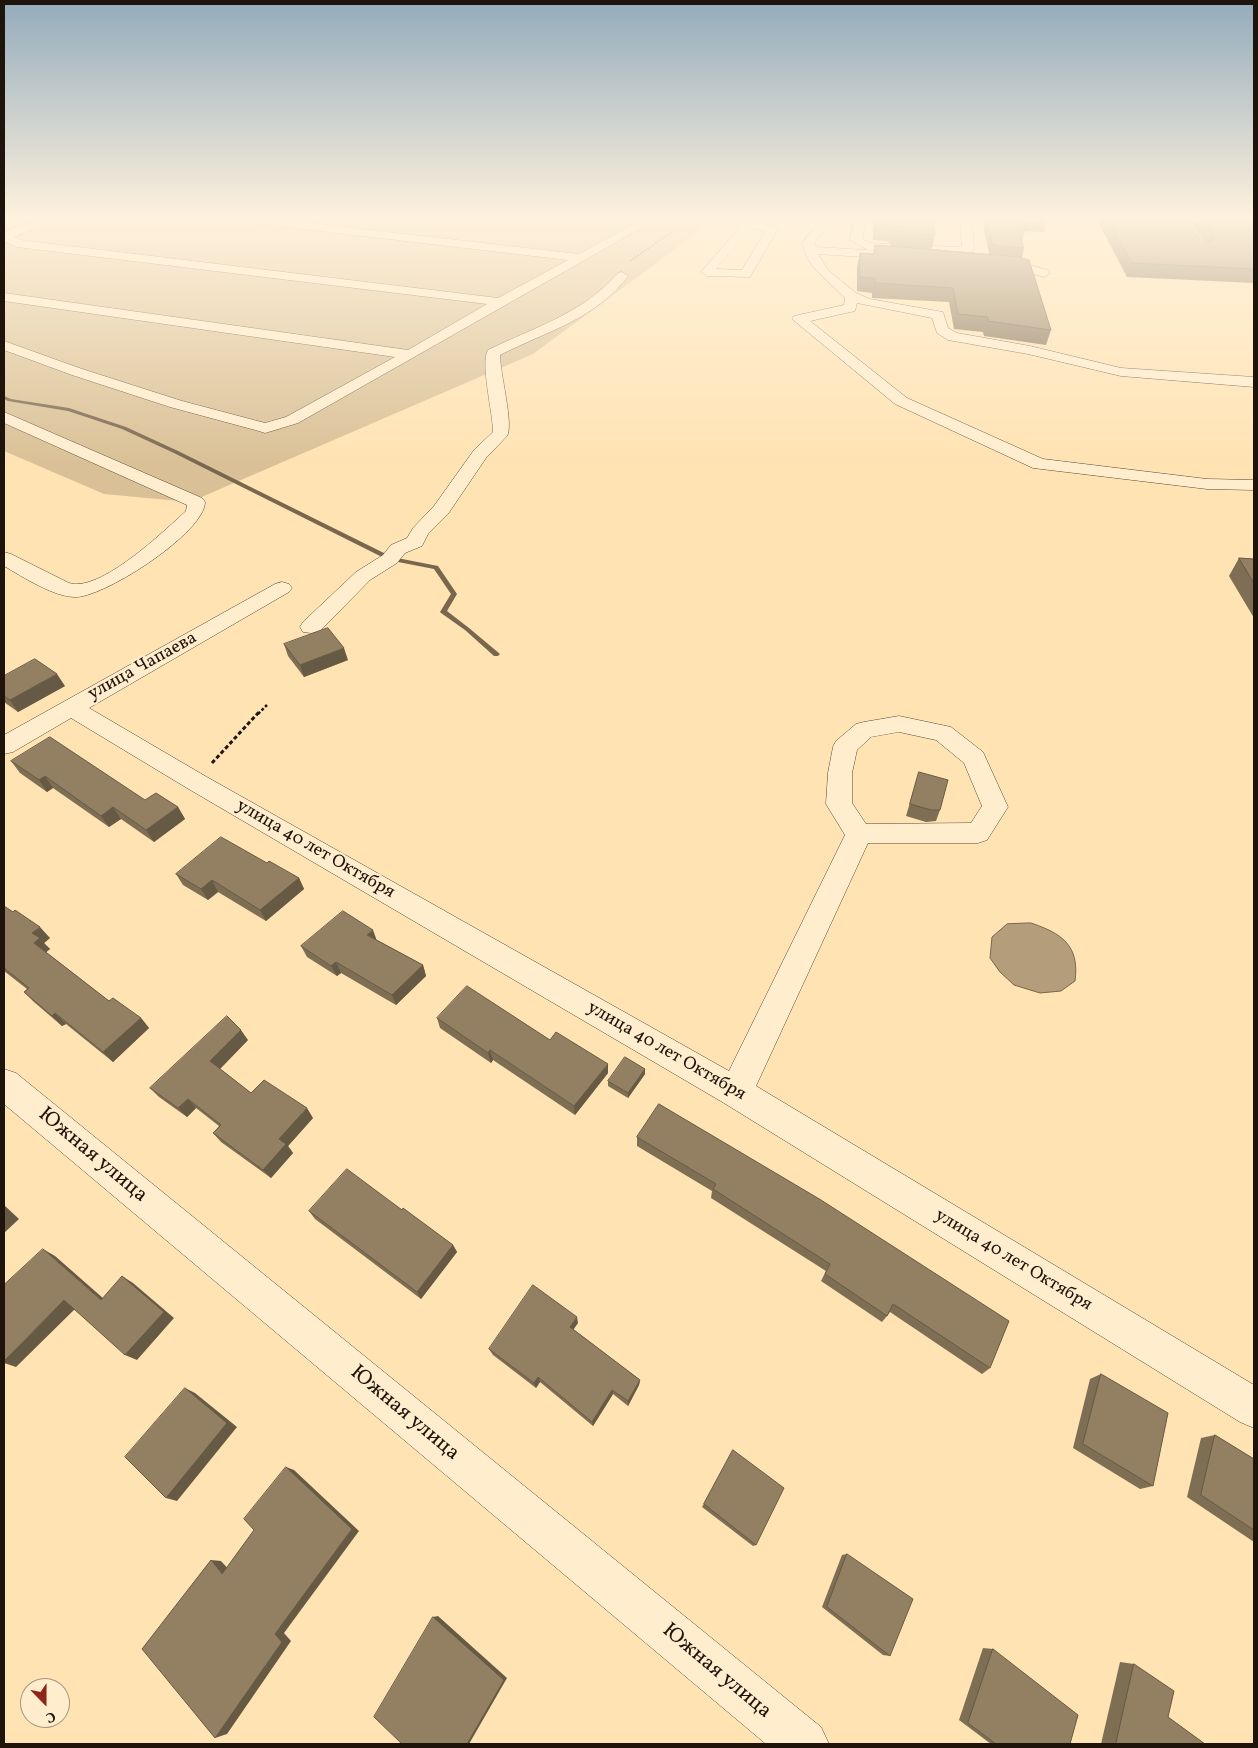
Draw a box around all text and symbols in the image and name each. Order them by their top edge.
street label: улица Чапаева [85,628,201,706]
street label: улица 40 лет Октября [232,796,398,904]
street label: улица 40 лет Октября [583,998,749,1106]
street label: Южная улица [32,1103,152,1209]
street label: улица 40 лет Октября [930,1205,1096,1317]
street label: Южная улица [344,1361,464,1467]
street label: Южная улица [656,1619,776,1725]
north arrow [20,1678,70,1728]
text: С [43,1706,58,1727]

